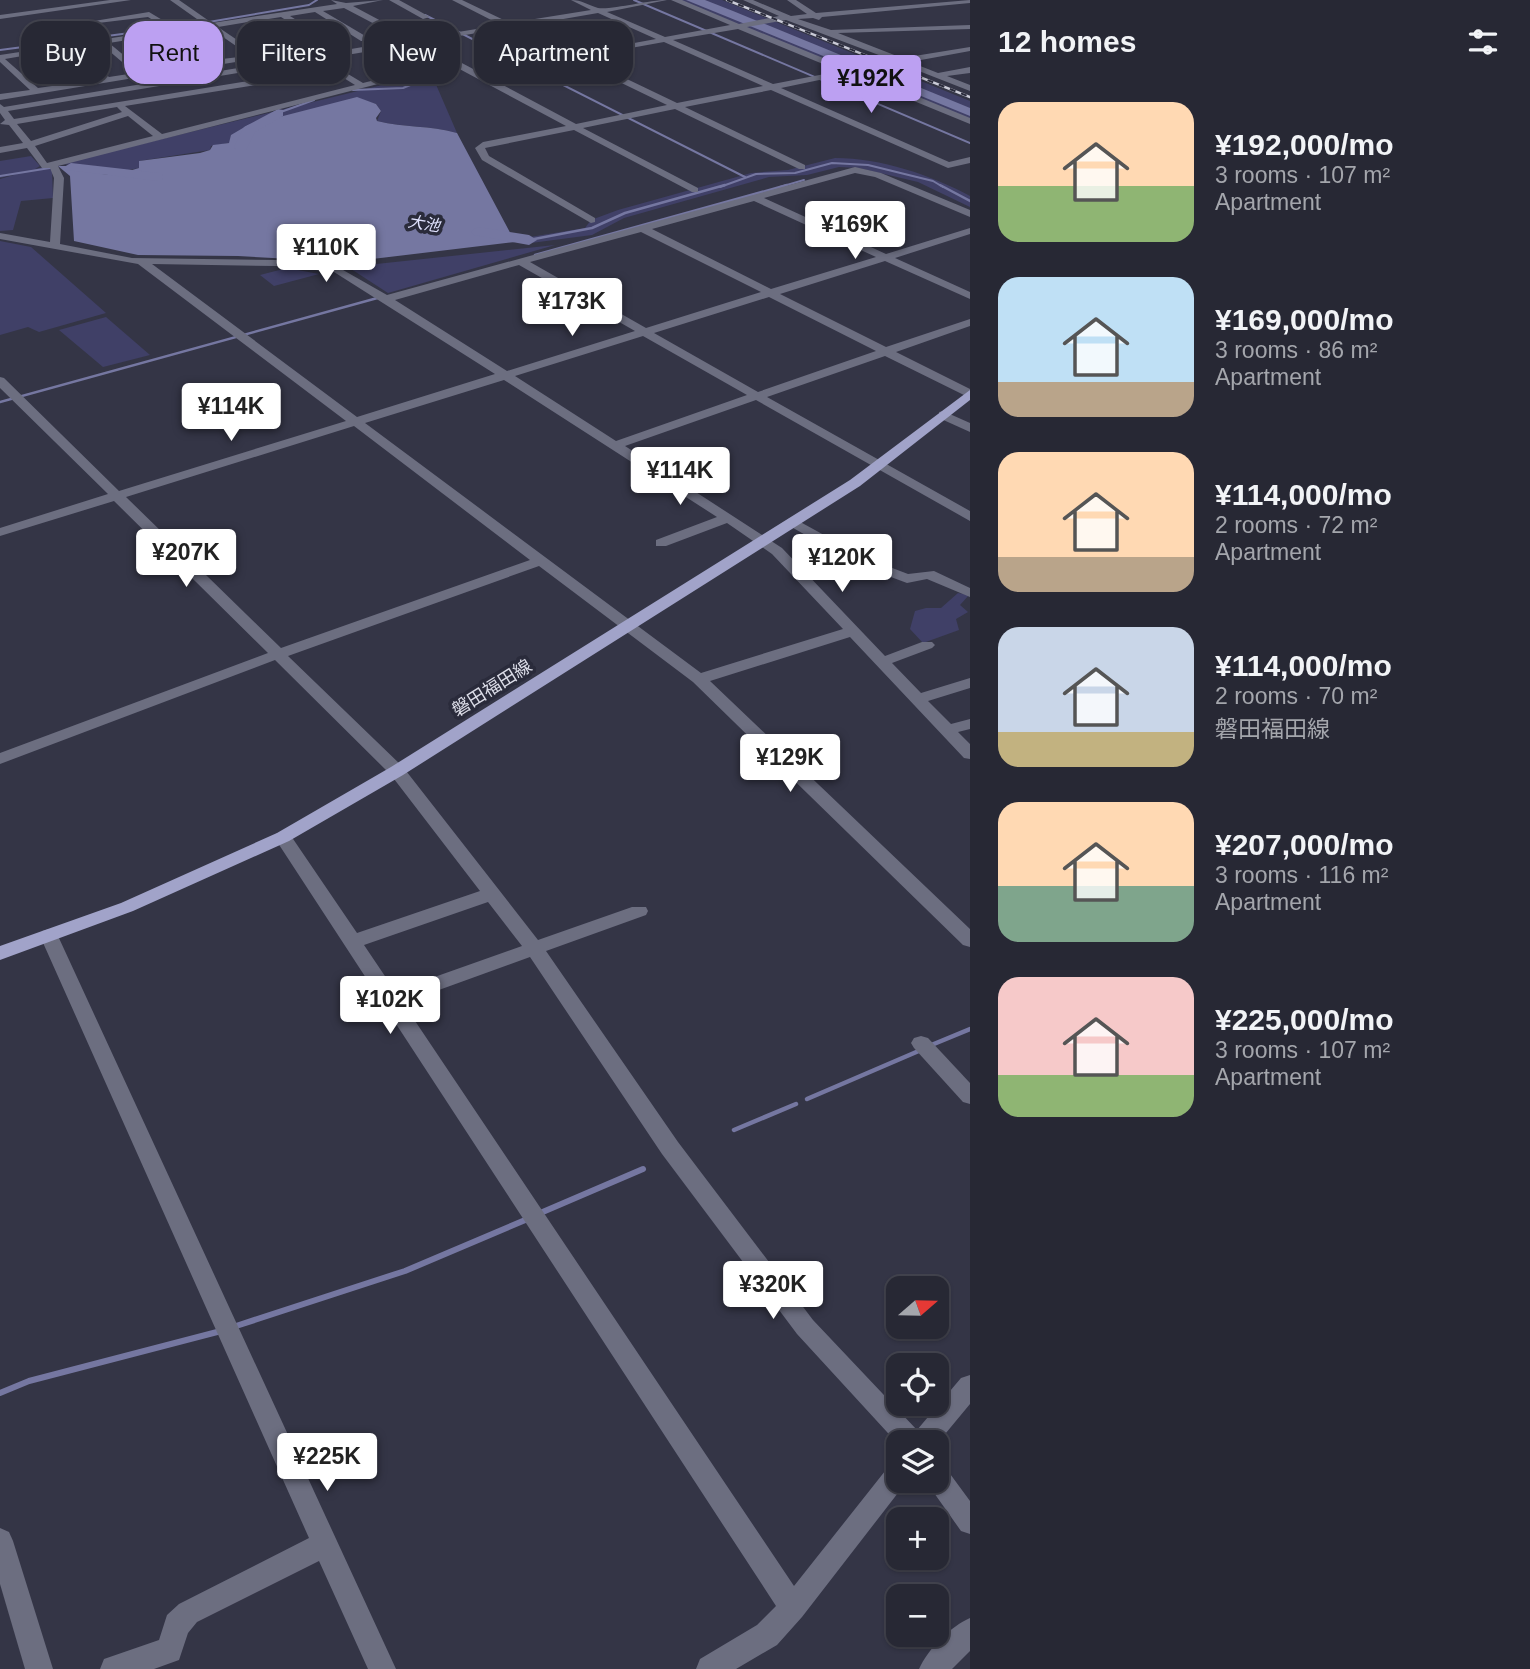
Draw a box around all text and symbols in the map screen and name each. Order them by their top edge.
chip: Buy [21,21,110,84]
chip: Rent [124,21,223,84]
chip: Filters [237,21,350,84]
chip: New [364,21,460,84]
chip: Apartment [474,21,633,84]
icon: filters [1464,23,1502,61]
text: 12 homes [998,25,1136,58]
pin: ¥192K [822,55,920,115]
text: ¥192K [837,65,905,91]
text: ¥192,000/mo [1215,128,1393,161]
icon: home [1054,130,1138,214]
text: 3 rooms · 107 m² [1215,162,1390,188]
text: Apartment [1215,189,1321,215]
pin: ¥169K [806,202,904,261]
text: ¥169K [821,211,889,237]
water label: 大池 [407,213,443,235]
pin: ¥110K [277,224,375,284]
text: ¥110K [293,234,359,260]
pin: ¥173K [523,278,621,338]
text: ¥173K [538,288,606,314]
text: ¥169,000/mo [1215,303,1393,336]
icon: home [1054,305,1138,389]
text: 3 rooms · 86 m² [1215,337,1377,363]
text: Apartment [1215,364,1321,390]
pin: ¥114K [182,384,280,443]
text: ¥114K [198,393,264,419]
pin: ¥114K [631,448,729,507]
text: ¥114K [647,457,713,483]
text: ¥114,000/mo [1215,478,1392,511]
icon: home [1054,480,1138,564]
text: 2 rooms · 72 m² [1215,512,1377,538]
pin: ¥207K [137,530,235,589]
pin: ¥120K [793,534,891,594]
text: ¥207K [152,539,220,565]
text: Apartment [1215,539,1321,565]
text: ¥120K [808,544,876,570]
text: ¥114,000/mo [1215,649,1392,682]
icon: home [1054,655,1138,739]
street label: 磐田福田線 [449,656,535,720]
text: 2 rooms · 70 m² [1215,683,1377,709]
text: 磐田福田線 [1215,716,1330,742]
pin: ¥129K [741,734,839,794]
text: ¥129K [756,744,824,770]
text: ¥207,000/mo [1215,828,1393,861]
icon: home [1054,830,1138,914]
text: 3 rooms · 116 m² [1215,862,1388,888]
text: Apartment [1215,889,1321,915]
pin: ¥102K [341,976,439,1036]
text: ¥102K [356,986,424,1012]
text: ¥225,000/mo [1215,1003,1393,1036]
icon: home [1054,1005,1138,1089]
text: 3 rooms · 107 m² [1215,1037,1390,1063]
text: Apartment [1215,1064,1321,1090]
pin: ¥320K [724,1262,822,1321]
text: ¥320K [739,1271,807,1297]
north arrow [886,1276,948,1339]
map controls [886,1276,949,1647]
button: locate [886,1353,949,1416]
button: layers [886,1430,949,1493]
pin: ¥225K [278,1434,376,1493]
text: ¥225K [293,1443,361,1469]
button: + [886,1507,949,1570]
button: − [886,1584,949,1647]

